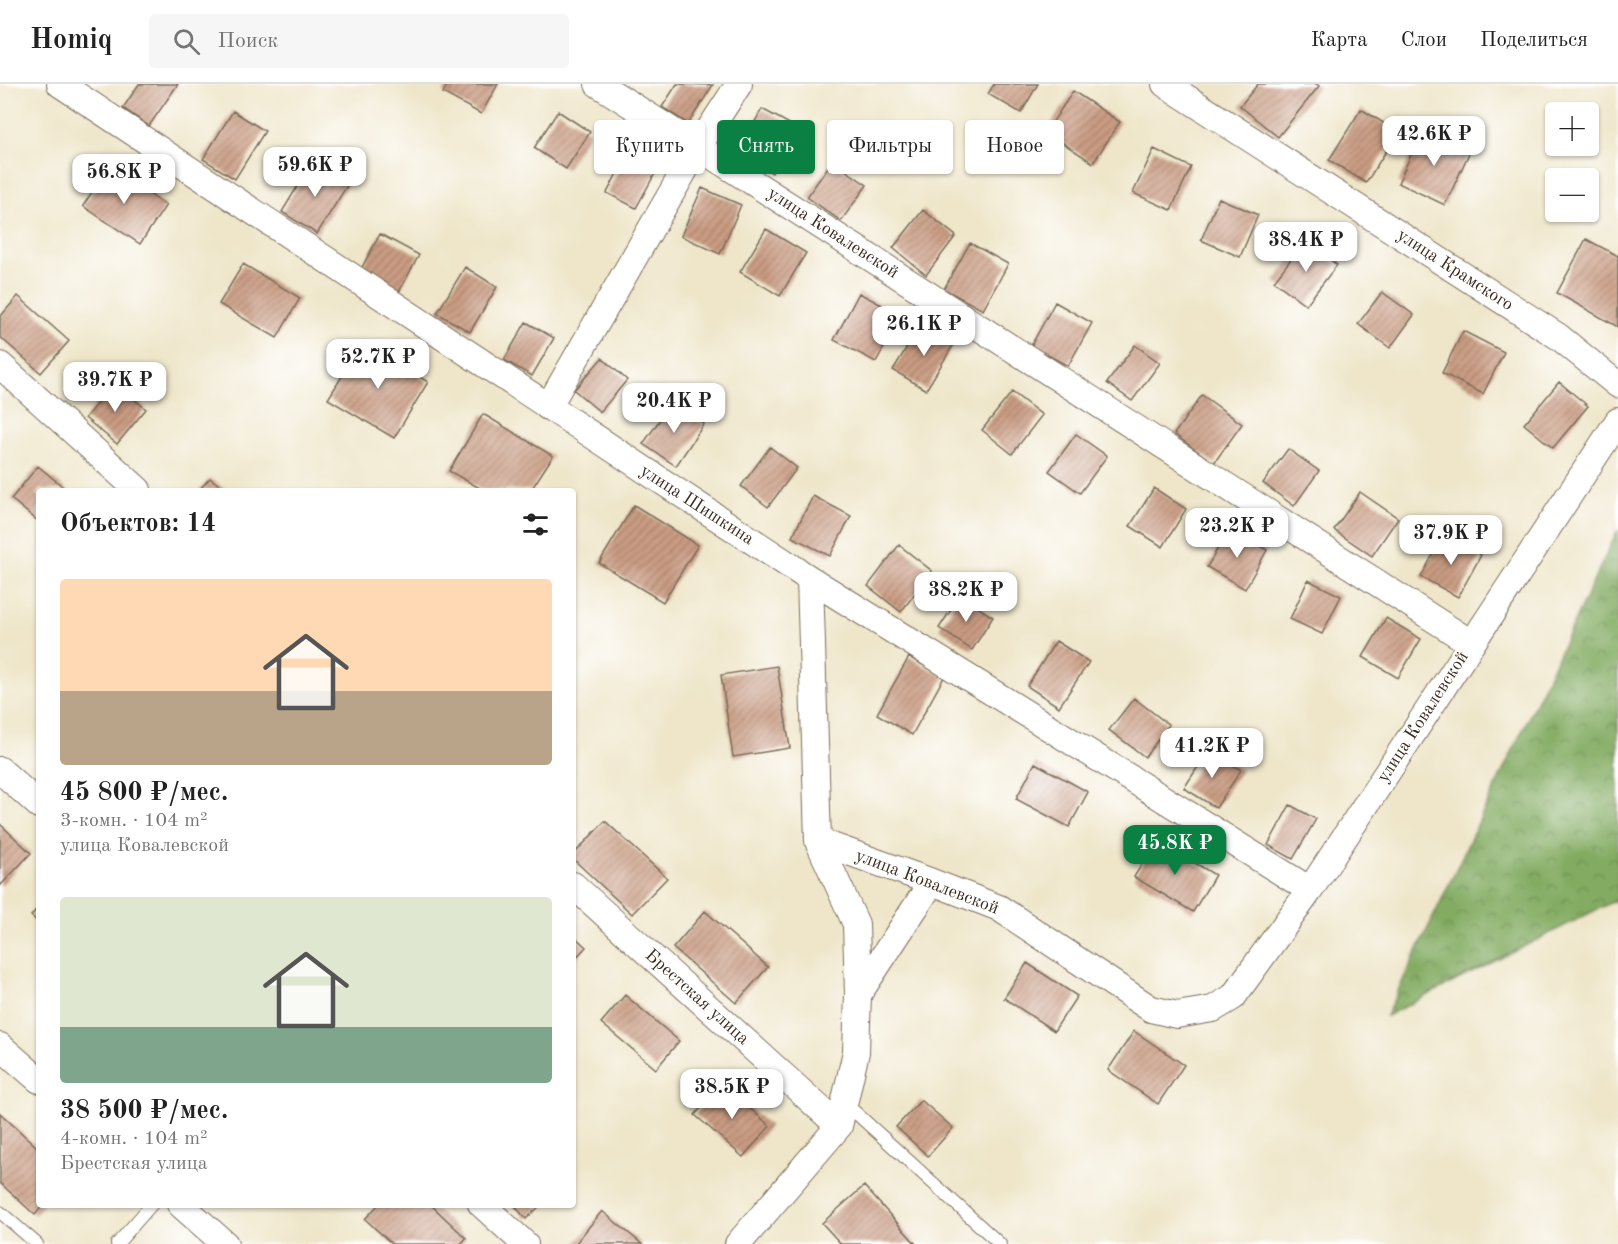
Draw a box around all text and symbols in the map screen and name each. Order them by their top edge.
search box [149,14,569,68]
icon: search [170,25,203,58]
text: Homiq [30,27,113,55]
text: Поиск [218,30,278,52]
text: Карта [1311,30,1368,51]
text: Слои [1401,30,1447,51]
text: Поделиться [1480,30,1588,51]
map controls [1545,102,1599,222]
button: + [1545,102,1599,156]
pin: 42.6K ₽ [1379,116,1489,167]
chip: Купить [594,120,705,174]
chip: Снять [717,120,815,174]
chip: Фильтры [827,120,953,174]
chip: Новое [965,120,1064,174]
text: 42.6K ₽ [1396,125,1472,145]
pin: 59.6K ₽ [260,147,370,198]
pin: 56.8K ₽ [69,154,179,205]
text: 59.6K ₽ [277,156,353,176]
text: 56.8K ₽ [86,163,162,183]
button: − [1545,168,1599,222]
street label: улица Ковалевской [764,184,902,282]
pin: 38.4K ₽ [1251,222,1361,273]
street label: улица Крамского [1394,226,1516,314]
text: 38.4K ₽ [1268,231,1344,251]
pin: 26.1K ₽ [869,306,979,357]
text: 26.1K ₽ [886,315,962,335]
pin: 52.7K ₽ [323,339,433,390]
text: 52.7K ₽ [340,348,416,368]
pin: 39.7K ₽ [60,362,170,413]
text: 39.7K ₽ [77,371,153,391]
pin: 20.4K ₽ [619,383,729,434]
text: 20.4K ₽ [636,392,712,412]
street label: улица Шишкина [637,462,757,548]
icon: filters [519,508,552,541]
pin: 23.2K ₽ [1182,508,1292,559]
text: Объектов: 14 [60,511,216,537]
pin: 37.9K ₽ [1396,515,1506,566]
text: 23.2K ₽ [1199,517,1275,537]
text: 37.9K ₽ [1413,524,1489,544]
pin: 38.2K ₽ [911,572,1021,623]
text: 38.2K ₽ [928,581,1004,601]
icon: home [252,618,360,726]
street label: улица Ковалевской [1374,648,1472,786]
pin: 41.2K ₽ [1157,728,1267,779]
text: 41.2K ₽ [1174,737,1250,757]
text: 45 800 ₽/мес. [60,780,228,806]
text: 3-комн. · 104 m² [60,811,208,831]
pin: 45.8K ₽ [1120,825,1230,876]
text: 45.8K ₽ [1137,834,1213,854]
text: улица Ковалевской [60,836,229,856]
street label: улица Ковалевской [853,846,1001,918]
icon: home [252,936,360,1044]
street label: Брестская улица [642,946,752,1048]
pin: 38.5K ₽ [677,1069,787,1120]
text: 38.5K ₽ [694,1078,770,1098]
text: 38 500 ₽/мес. [60,1098,228,1124]
text: 4-комн. · 104 m² [60,1129,208,1149]
text: Брестская улица [60,1154,208,1174]

